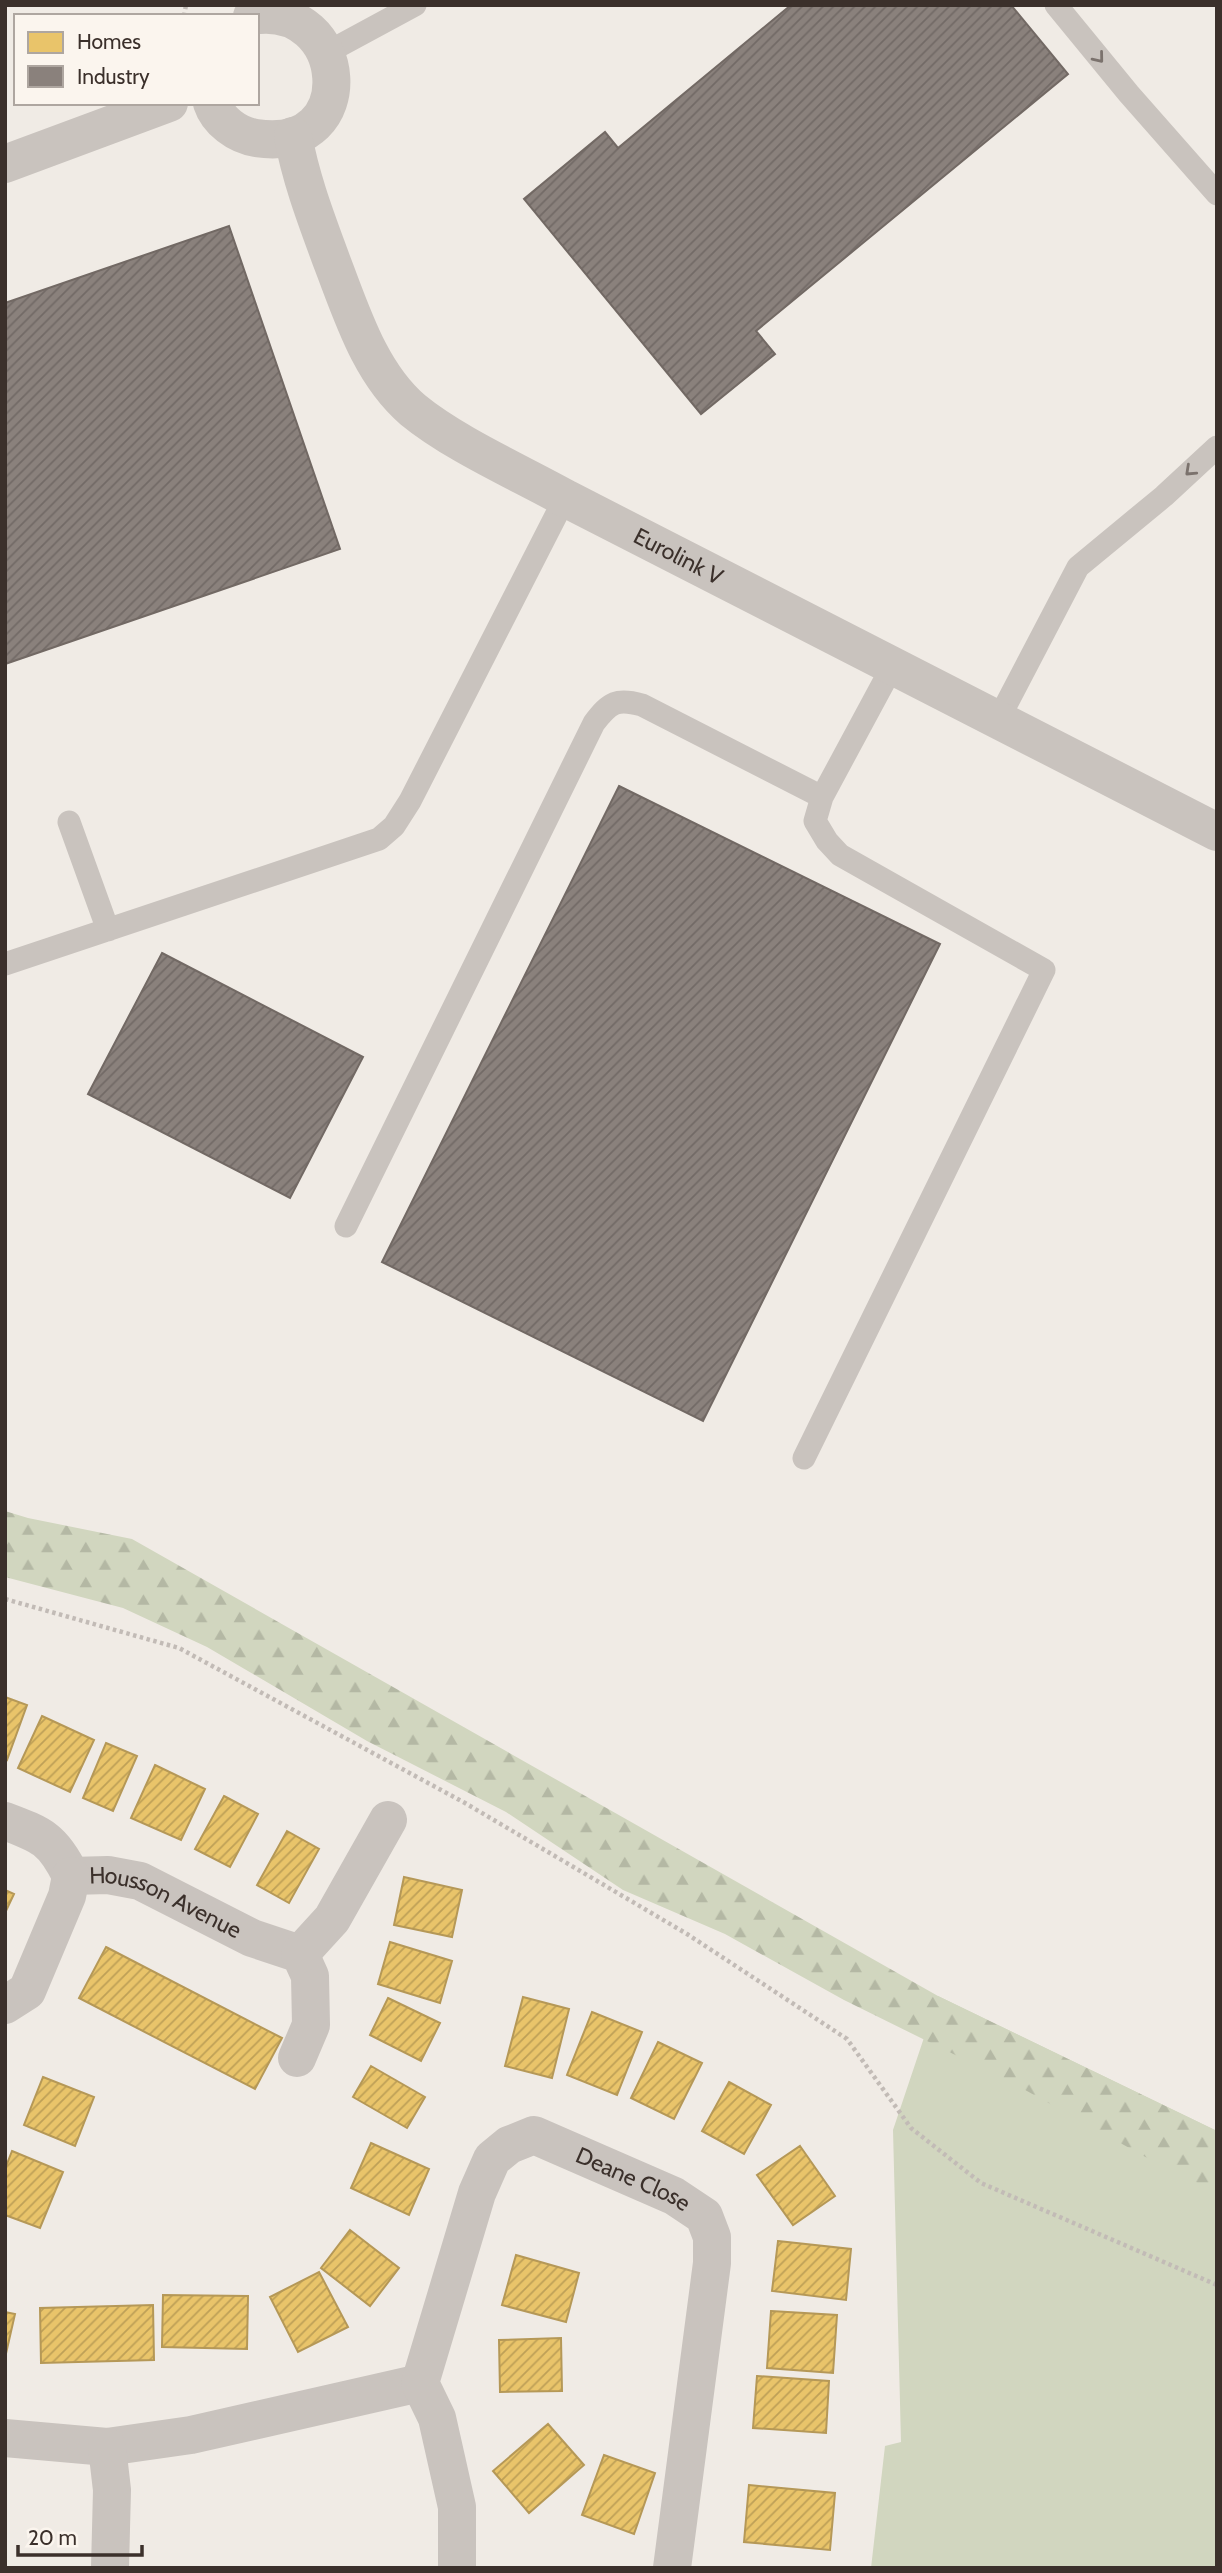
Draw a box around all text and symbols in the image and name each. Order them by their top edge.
legend [14,14,259,105]
text: Homes [77,29,141,54]
one-way arrow [1091,50,1104,63]
text: Industry [77,64,150,89]
one-way arrow [1185,463,1198,476]
street label: Eurolink V [629,522,728,591]
street label: Housson Avenue [89,1861,246,1944]
street label: Deane Close [572,2141,696,2217]
scale bar [18,2514,142,2558]
text: 20 m [28,2525,77,2550]

